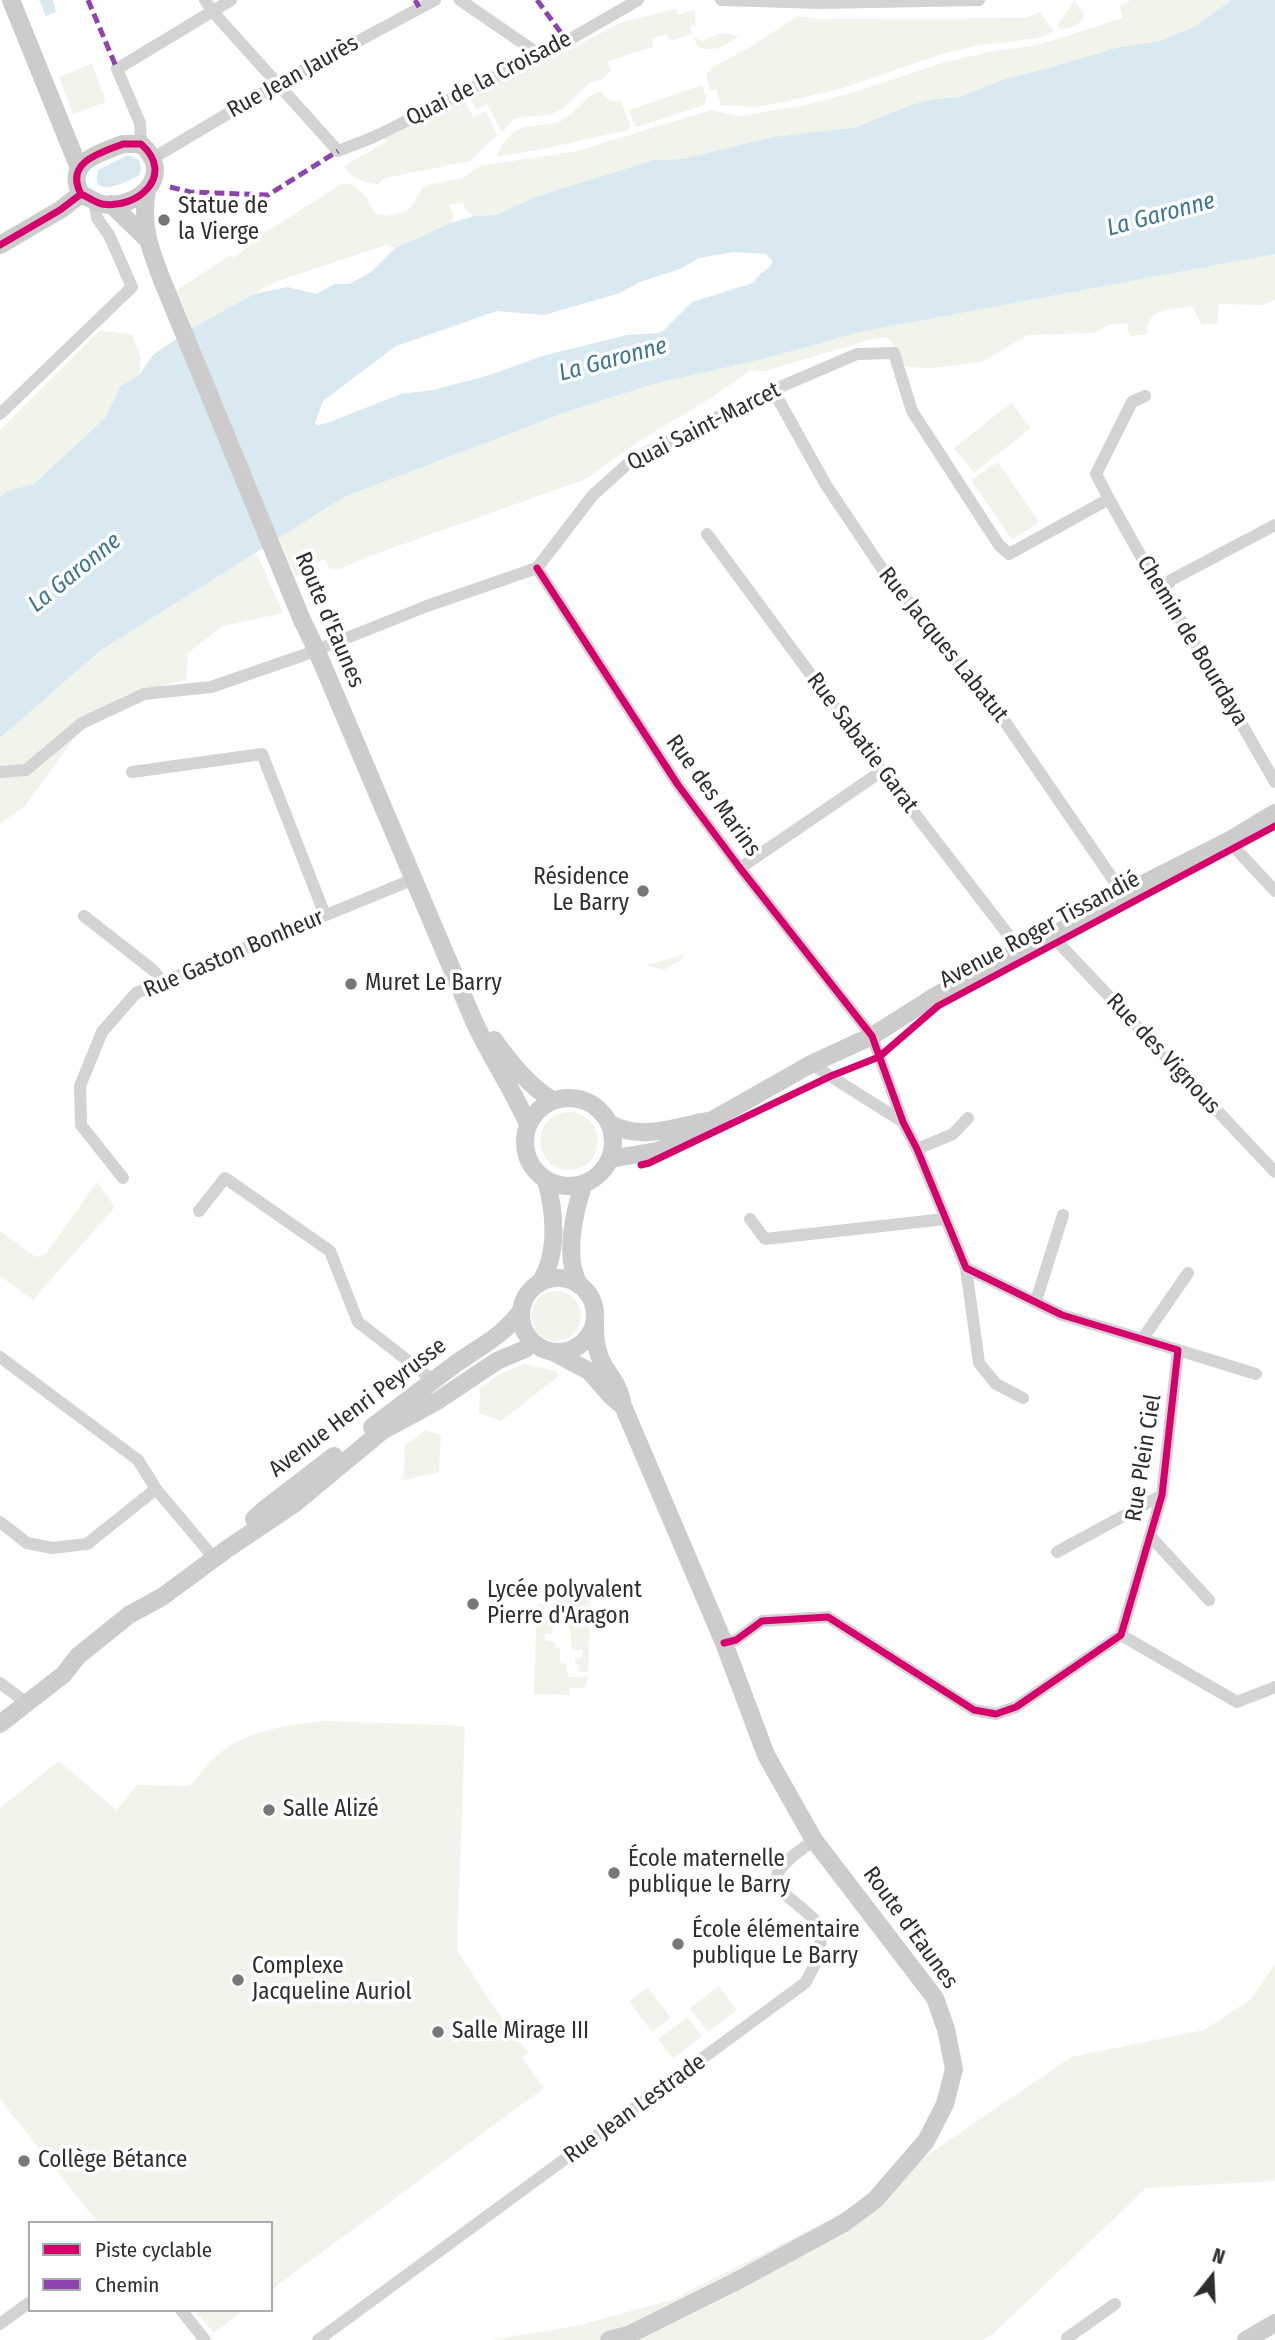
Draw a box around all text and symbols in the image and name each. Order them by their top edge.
street label: Quai de la Croisade [402,25,576,133]
street label: Rue Jean Jaurès [223,30,363,124]
water label: La Garonne [1104,187,1218,243]
place label: Statue de la Vierge [178,193,268,247]
marker: Statue de la Vierge [156,212,172,228]
water label: La Garonne [556,332,670,388]
street label: Quai Saint-Marcet [623,377,785,477]
water label: La Garonne [23,527,127,619]
street label: Route d'Eaunes [288,548,370,692]
street label: Chemin de Bourdaya [1130,551,1254,731]
street label: Rue Jacques Labatut [872,562,1014,728]
street label: Rue Sabatie Garat [800,668,924,818]
street label: Rue des Marins [660,730,766,862]
place label: Résidence Le Barry [533,864,629,918]
street label: Avenue Roger Tissandié [935,866,1145,994]
marker: Résidence Le Barry [635,883,651,899]
street label: Rue Gaston Bonheur [140,904,328,1004]
place label: Muret Le Barry [365,970,502,998]
marker: Muret Le Barry [343,976,359,992]
street label: Rue des Vignous [1100,988,1226,1120]
street label: Avenue Henri Peyrusse [264,1332,452,1484]
street label: Rue Plein Ciel [1120,1392,1168,1524]
place label: Lycée polyvalent Pierre d'Aragon [487,1577,642,1631]
marker: Lycée polyvalent Pierre d'Aragon [465,1596,481,1612]
place label: Salle Alizé [283,1796,378,1824]
marker: Salle Alizé [261,1802,277,1818]
place label: École maternelle publique le Barry [628,1846,790,1900]
street label: Route d'Eaunes [856,1861,964,1995]
marker: École maternelle publique le Barry [606,1865,622,1881]
place label: École élémentaire publique Le Barry [692,1917,860,1971]
marker: École élémentaire publique Le Barry [670,1936,686,1952]
place label: Complexe Jacqueline Auriol [252,1953,412,2007]
marker: Complexe Jacqueline Auriol [230,1972,246,1988]
place label: Salle Mirage III [452,2018,589,2046]
marker: Salle Mirage III [430,2024,446,2040]
street label: Rue Jean Lestrade [559,2048,711,2170]
place label: Collège Bétance [38,2147,187,2175]
marker: Collège Bétance [16,2153,32,2169]
legend [28,2221,273,2312]
text: Piste cyclable [95,2237,212,2263]
north arrow [1177,2242,1247,2312]
text: N [1210,2244,1228,2269]
text: Chemin [95,2272,159,2298]

